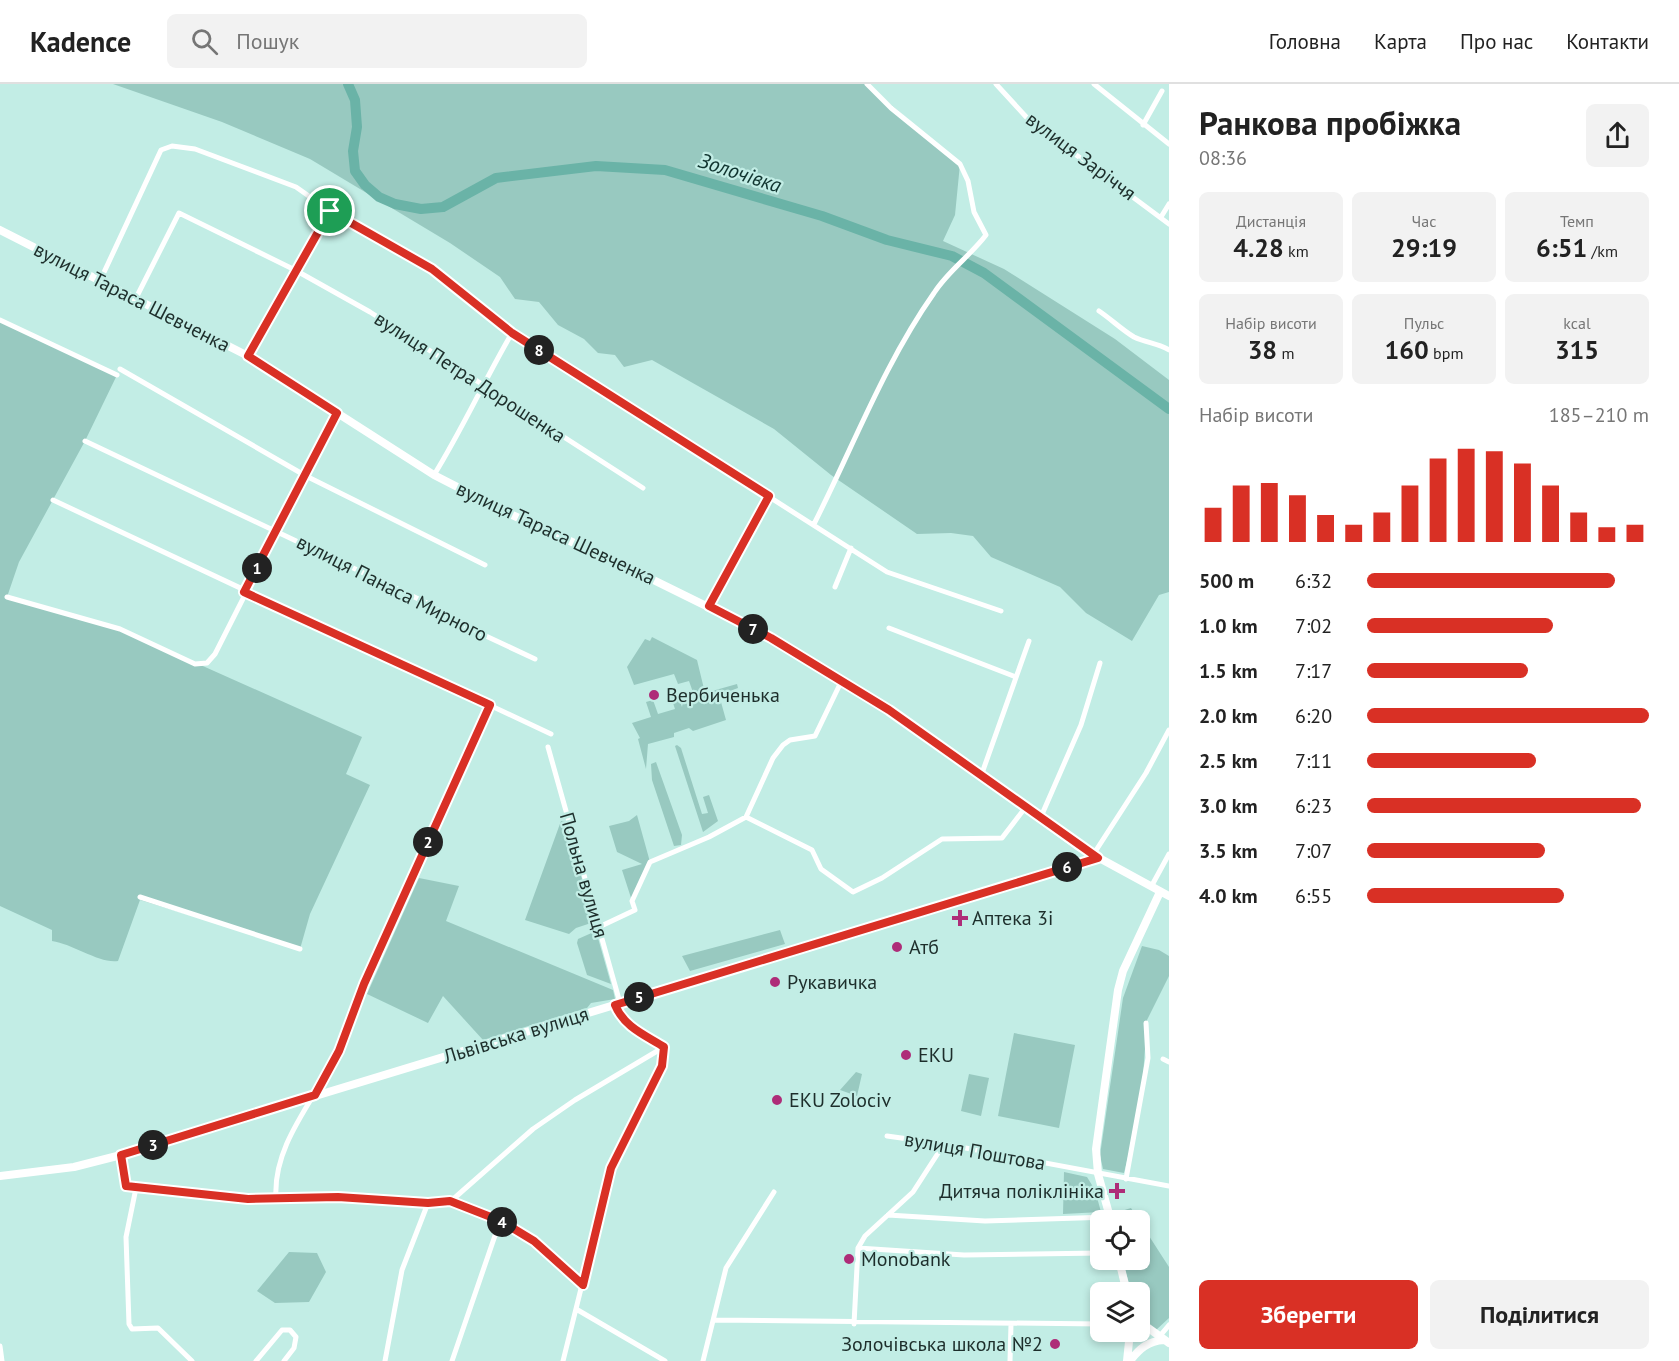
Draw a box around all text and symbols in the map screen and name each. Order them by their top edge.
search box [167,14,587,68]
text: Kadence [30,23,131,60]
icon: search [188,25,221,58]
text: Пошук [236,27,299,55]
text: Головна [1269,28,1341,55]
text: Карта [1374,28,1427,55]
text: Про нас [1460,28,1533,55]
text: Контакти [1566,28,1649,55]
text: Ранкова пробіжка [1199,101,1461,144]
button: share [1586,104,1649,167]
street label: вулиця Заріччя [1021,106,1141,206]
text: 08:36 [1199,145,1247,171]
water label: Золочівка [695,146,786,199]
pin [304,185,355,236]
icon: arrive [313,194,346,227]
text: Дистанція [1236,211,1306,231]
text: Час [1412,211,1436,231]
text: Темп [1560,211,1594,231]
text: 4.28 [1233,231,1284,264]
text: 29:19 [1391,231,1457,264]
text: 6:51 [1536,231,1587,264]
street label: вулиця Тараса Шевченка [29,236,235,358]
text: km [1284,241,1309,261]
text: /km [1587,241,1618,261]
street label: вулиця Петра Дорошенка [369,305,571,449]
text: Набір висоти [1225,313,1317,333]
text: Пульс [1404,313,1444,333]
text: kcal [1563,313,1591,333]
text: 38 [1248,333,1277,366]
text: 160 [1385,333,1429,366]
text: 315 [1555,333,1599,366]
pin: 8 [524,335,554,365]
text: 8 [534,340,544,360]
text: m [1277,343,1294,363]
text: bpm [1429,343,1463,363]
text: Набір висоти [1199,402,1313,428]
text: 185–210 m [1549,402,1649,428]
street label: вулиця Тараса Шевченка [452,475,660,591]
street label: вулиця Панаса Мирного [292,529,492,647]
pin: 1 [242,553,272,583]
text: 1 [252,558,262,578]
text: 500 m [1199,568,1254,594]
text: 6:32 [1295,568,1332,594]
text: 1.0 km [1199,613,1258,639]
text: 7:02 [1295,613,1332,639]
pin: 7 [738,614,768,644]
text: 7 [748,619,758,639]
text: 1.5 km [1199,658,1258,684]
text: 7:17 [1295,658,1332,684]
place label: Вербиченька [666,682,780,708]
marker: Вербиченька [647,688,661,702]
text: 2.0 km [1199,703,1258,729]
text: 6:20 [1295,703,1332,729]
text: 2.5 km [1199,748,1258,774]
text: 7:11 [1295,748,1332,774]
text: 3.0 km [1199,793,1258,819]
text: 6:23 [1295,793,1332,819]
street label: Польна вулиця [554,809,614,941]
pin: 2 [413,827,443,857]
text: 2 [423,832,433,852]
text: 3.5 km [1199,838,1258,864]
text: 7:07 [1295,838,1332,864]
pin: 6 [1052,852,1082,882]
text: 6 [1062,857,1072,877]
text: 4.0 km [1199,883,1258,909]
text: 6:55 [1295,883,1332,909]
place label: Аптека 3і [972,905,1053,931]
marker: Аптека 3і [953,911,967,925]
place label: Атб [909,934,939,960]
marker: Атб [890,940,904,954]
place label: Рукавичка [787,969,877,995]
marker: Рукавичка [768,975,782,989]
pin: 5 [624,982,654,1012]
text: 5 [634,987,644,1007]
street label: Львівська вулиця [439,1001,592,1070]
place label: EKU [918,1042,954,1068]
marker: EKU [899,1048,913,1062]
place label: EKU Zolociv [789,1087,891,1113]
marker: EKU Zolociv [770,1093,784,1107]
street label: вулиця Поштова [902,1126,1048,1176]
pin: 3 [138,1130,168,1160]
text: 3 [148,1135,158,1155]
place label: Дитяча поліклініка [939,1178,1104,1204]
marker: Дитяча поліклініка [1108,1182,1126,1200]
pin: 4 [487,1207,517,1237]
map controls [1090,1210,1150,1342]
button: locate [1090,1210,1150,1270]
text: 4 [497,1212,507,1232]
place label: Monobank [861,1246,951,1272]
marker: Monobank [842,1252,856,1266]
button: Зберегти [1199,1280,1418,1349]
button: Поділитися [1430,1280,1649,1349]
button: layers [1090,1282,1150,1342]
place label: Золочівська школа №2 [841,1331,1043,1357]
marker: Золочівська школа №2 [1048,1337,1062,1351]

